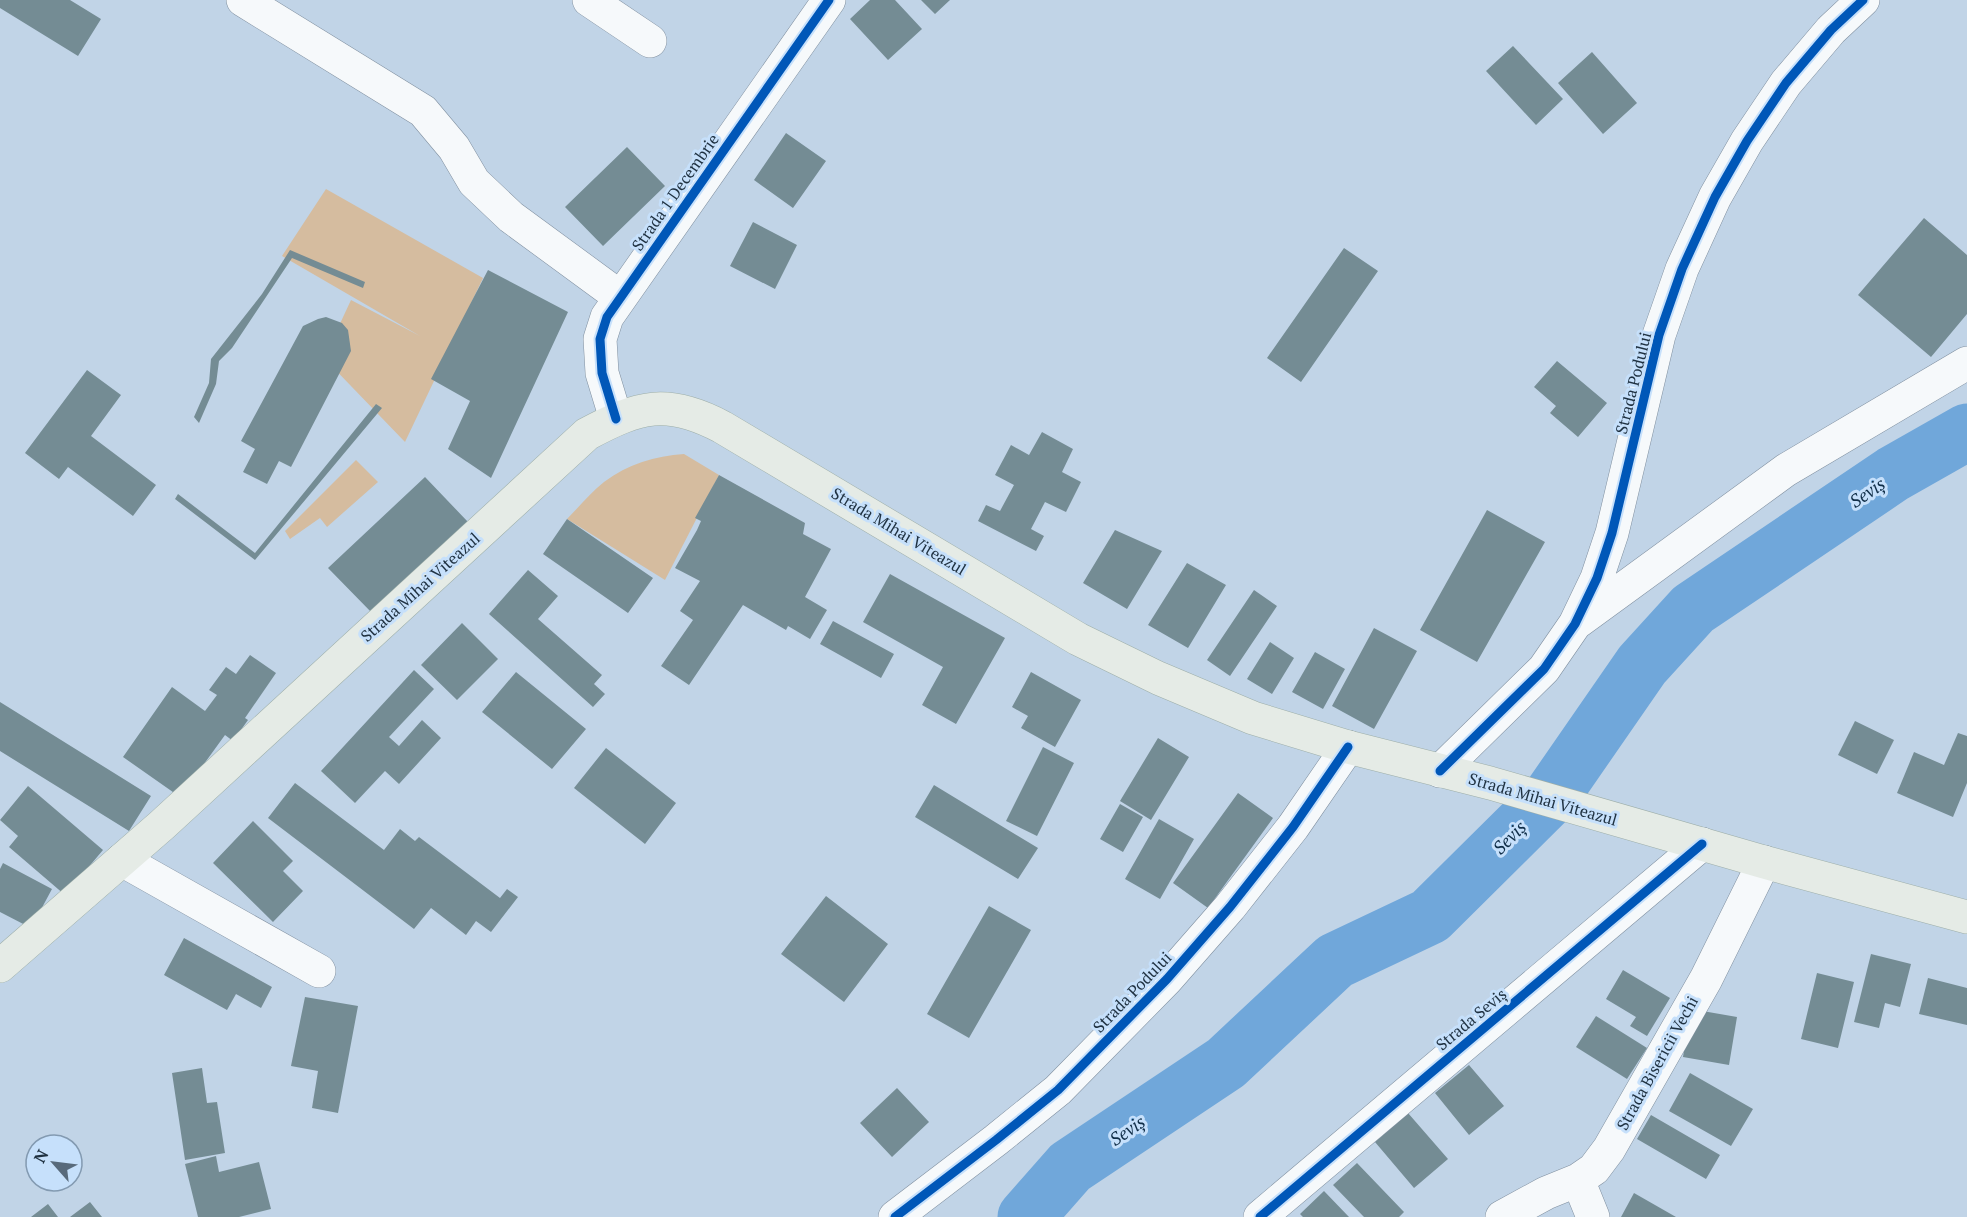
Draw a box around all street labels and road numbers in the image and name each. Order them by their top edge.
street label: Strada 1 Decembrie [626,129,724,255]
street label: Strada Podului [1610,330,1656,436]
street label: Strada Mihai Viteazul [827,482,971,580]
street label: Strada Mihai Viteazul [356,527,485,647]
street label: Strada Mihai Viteazul [1466,767,1620,831]
street label: Strada Podului [1088,947,1176,1037]
street label: Strada Seviș [1431,983,1511,1055]
street label: Strada Bisericii Vechi [1611,992,1703,1134]

